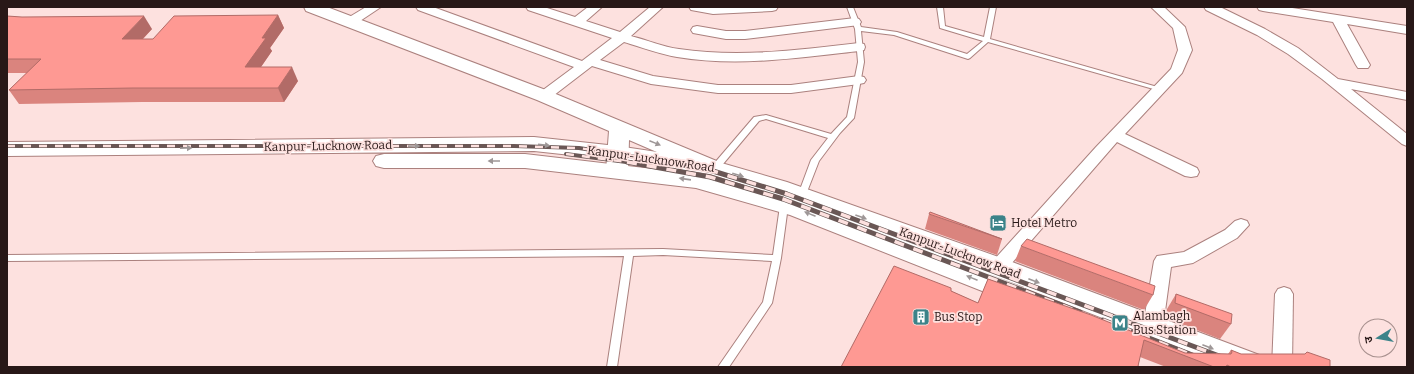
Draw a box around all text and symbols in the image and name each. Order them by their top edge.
street label: Kanpur-Lucknow Road [264,138,392,154]
one-way arrow [650,140,661,146]
one-way arrow [538,142,550,149]
one-way arrow [408,143,421,149]
street label: Kanpur-Lucknow Road [586,143,716,175]
one-way arrow [180,145,193,151]
one-way arrow [487,158,500,164]
one-way arrow [732,172,744,178]
one-way arrow [679,176,692,182]
one-way arrow [804,211,816,217]
hotel icon: Hotel Metro [988,213,1008,233]
one-way arrow [855,214,867,220]
place label: Hotel Metro [1011,216,1077,230]
street label: Kanpur-Lucknow Road [897,224,1023,282]
one-way arrow [966,275,978,281]
one-way arrow [1029,279,1041,285]
building icon: Bus Stop [911,307,931,327]
place label: Alambagh Bus Station [1133,309,1197,337]
place label: Bus Stop [934,310,982,324]
metro station icon: Alambagh Bus Station [1110,313,1130,333]
north arrow [1358,318,1398,358]
text: उ [1362,335,1376,344]
one-way arrow [1203,345,1215,351]

